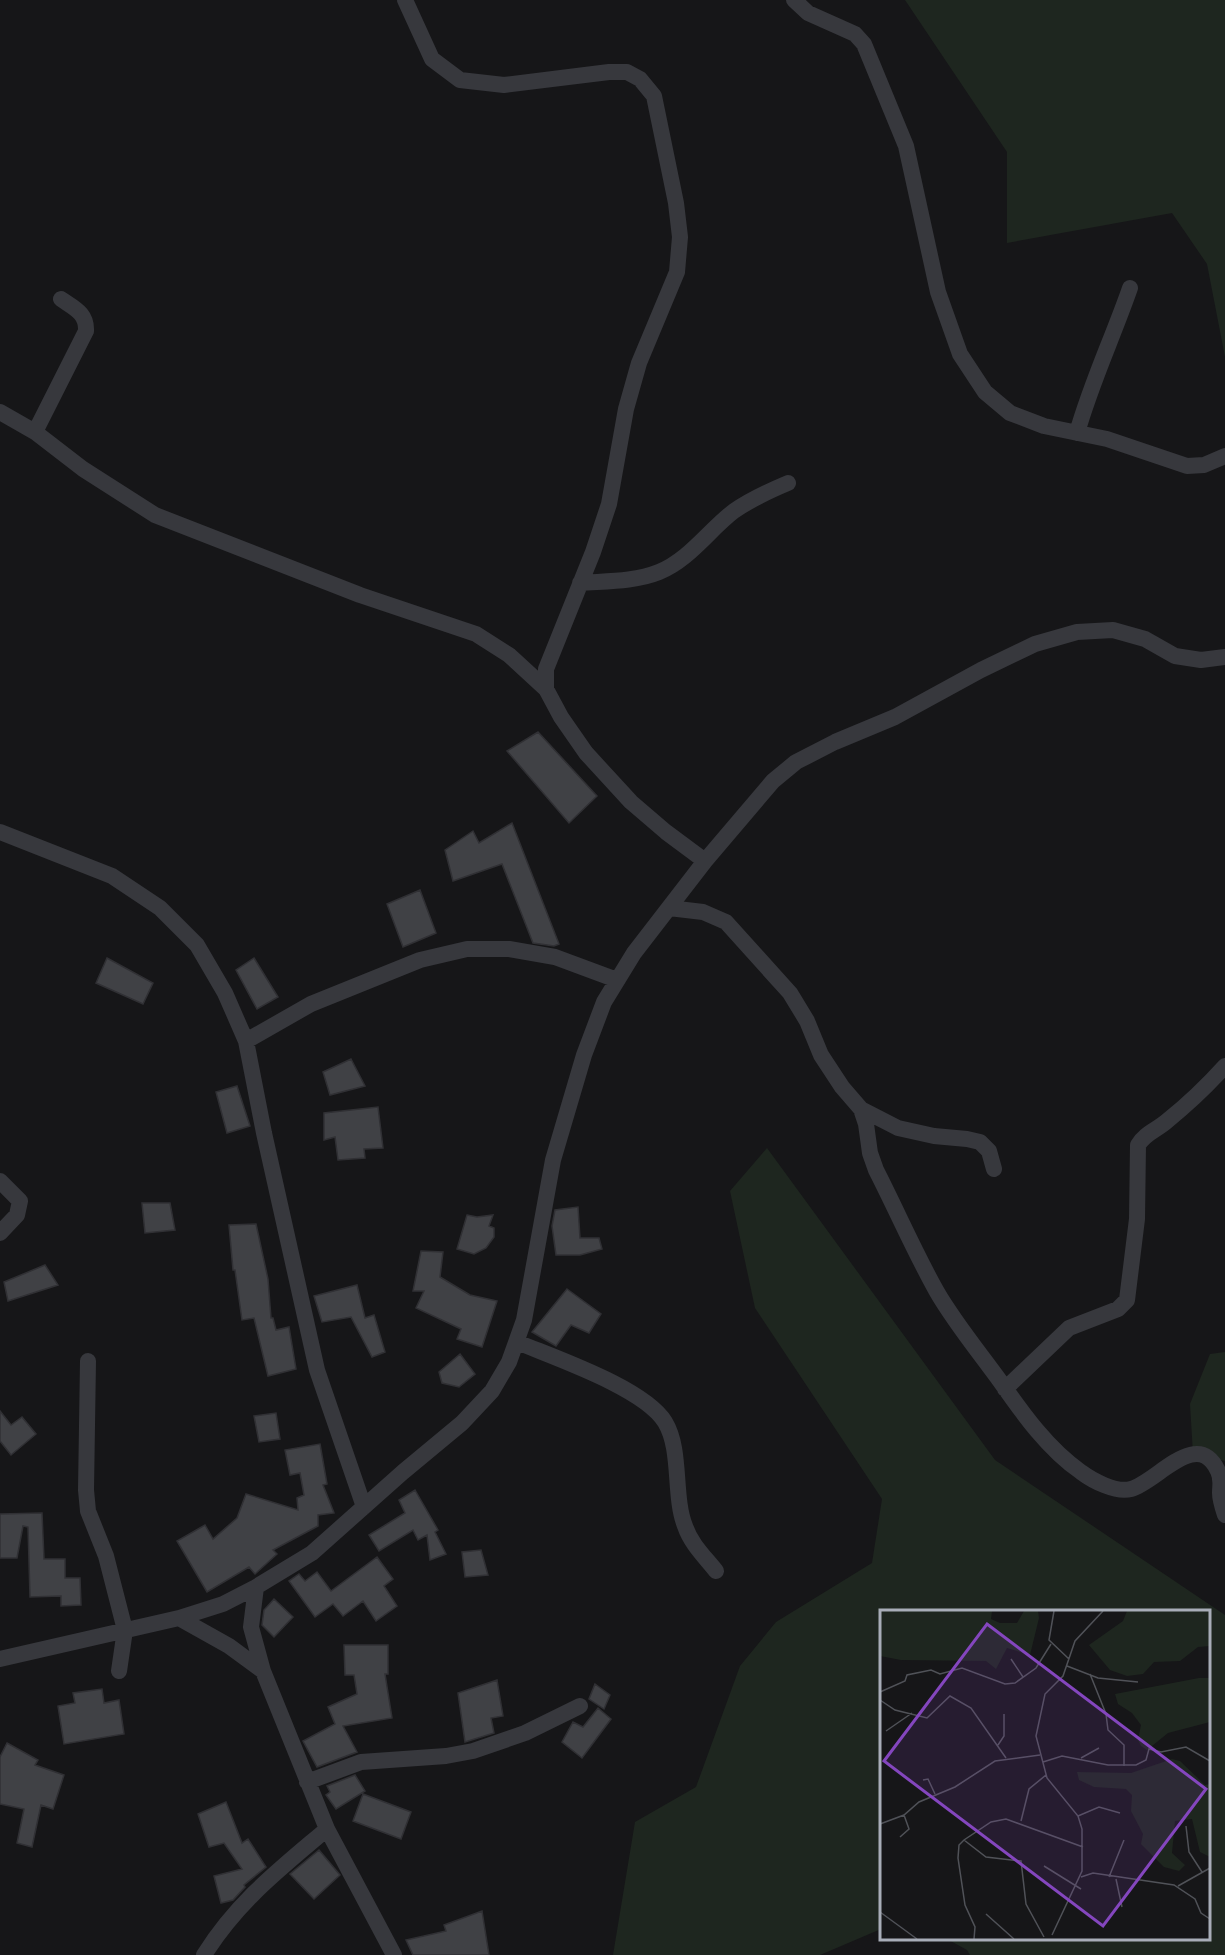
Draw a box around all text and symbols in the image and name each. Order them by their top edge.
inset map [880,1610,1210,1940]

